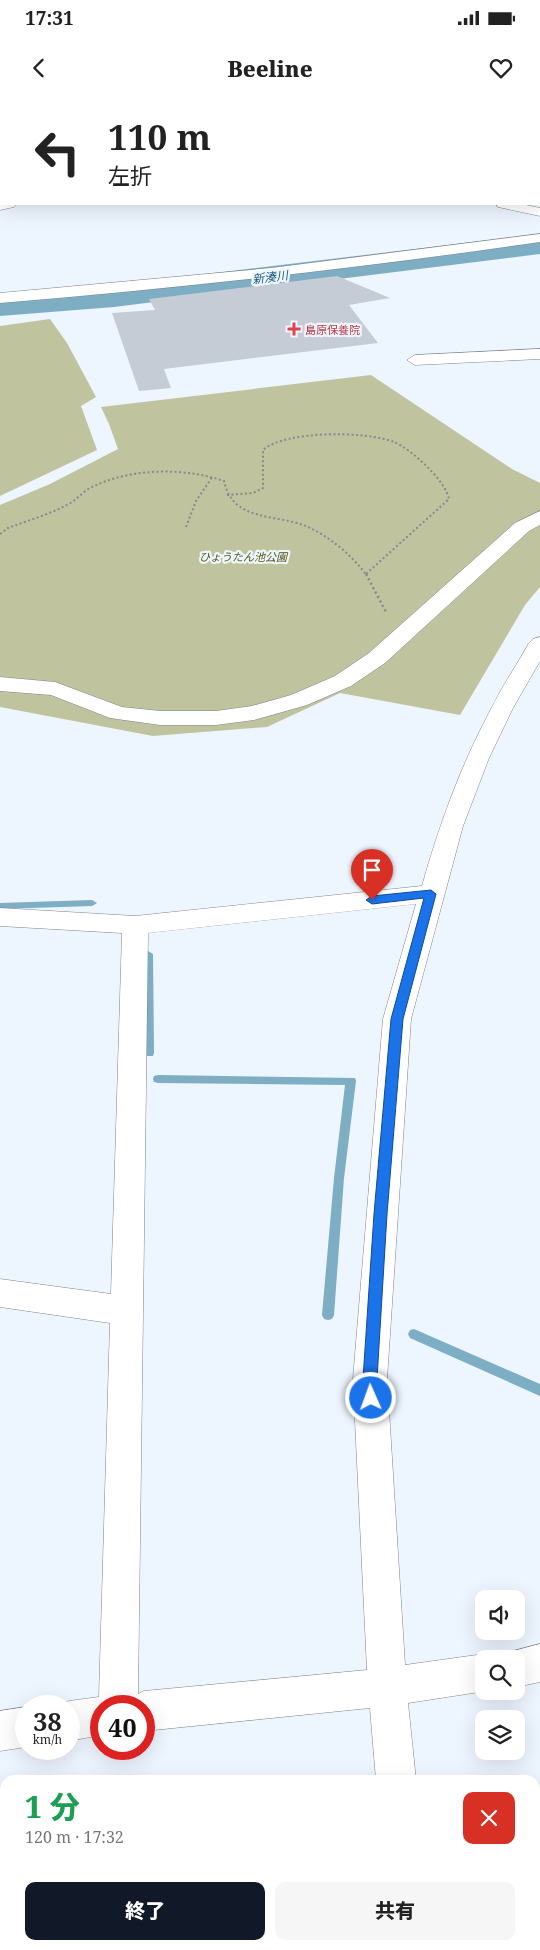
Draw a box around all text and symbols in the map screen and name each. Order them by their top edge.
text: 17:31 [25,5,74,31]
text: Beeline [227,53,313,83]
icon: back [25,54,53,82]
icon: heart [487,54,515,82]
text: 110 m [108,113,211,160]
icon: left [25,120,90,185]
text: 左折 [108,160,152,190]
water label: 新湊川 [251,266,291,288]
marker: 島原保養院 [287,322,301,336]
place label: 島原保養院 [305,322,360,337]
park label: ひょうたん池公園 [199,549,289,564]
pin [351,849,393,900]
icon: arrive [358,856,386,884]
position arrow [344,1371,396,1423]
map controls [475,1590,525,1760]
button: sound [475,1590,525,1640]
button: search [475,1650,525,1700]
speed limit sign: 40 [90,1695,155,1760]
text: 38 [33,1704,62,1738]
button: layers [475,1710,525,1760]
text: km/h [33,1731,62,1748]
text: 1 分 [25,1786,80,1827]
button: close [463,1792,515,1844]
text: 120 m · 17:32 [25,1826,124,1848]
button: 終了 [25,1882,265,1940]
button: 共有 [275,1882,515,1940]

